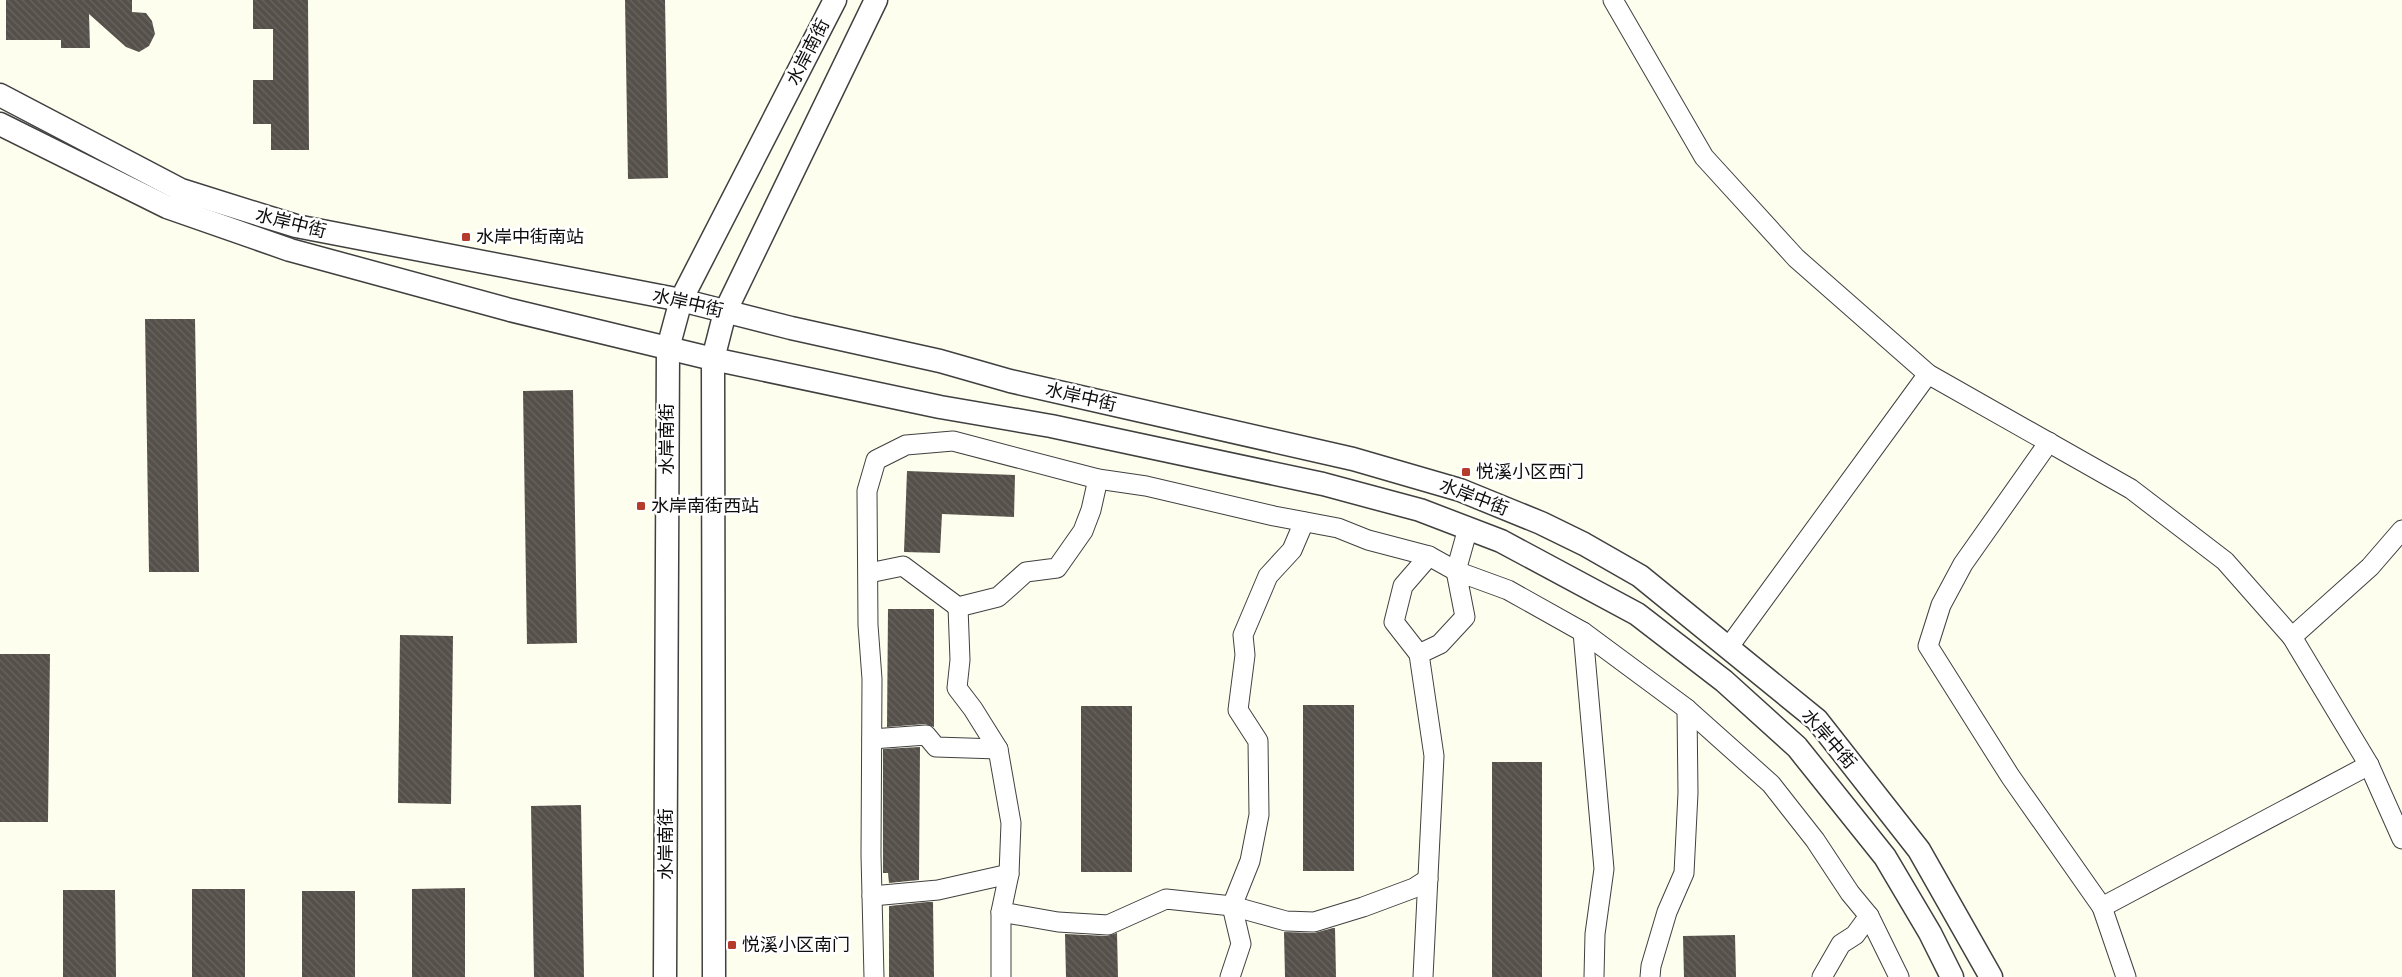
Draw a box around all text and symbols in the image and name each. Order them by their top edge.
street label: 水岸南街 [782,15,834,89]
street label: 水岸中街 [253,204,329,242]
place label: 水岸中街南站 [476,226,584,248]
marker: 水岸中街南站 [460,231,472,243]
street label: 水岸中街 [650,284,726,322]
street label: 水岸中街 [1043,378,1119,416]
street label: 水岸南街 [656,403,678,475]
place label: 悦溪小区西门 [1476,461,1584,483]
marker: 悦溪小区西门 [1460,466,1472,478]
street label: 水岸中街 [1436,474,1512,520]
place label: 水岸南街西站 [651,495,759,517]
marker: 水岸南街西站 [635,500,647,512]
street label: 水岸中街 [1797,705,1861,773]
street label: 水岸南街 [655,808,677,880]
place label: 悦溪小区南门 [742,934,850,956]
marker: 悦溪小区南门 [726,939,738,951]

